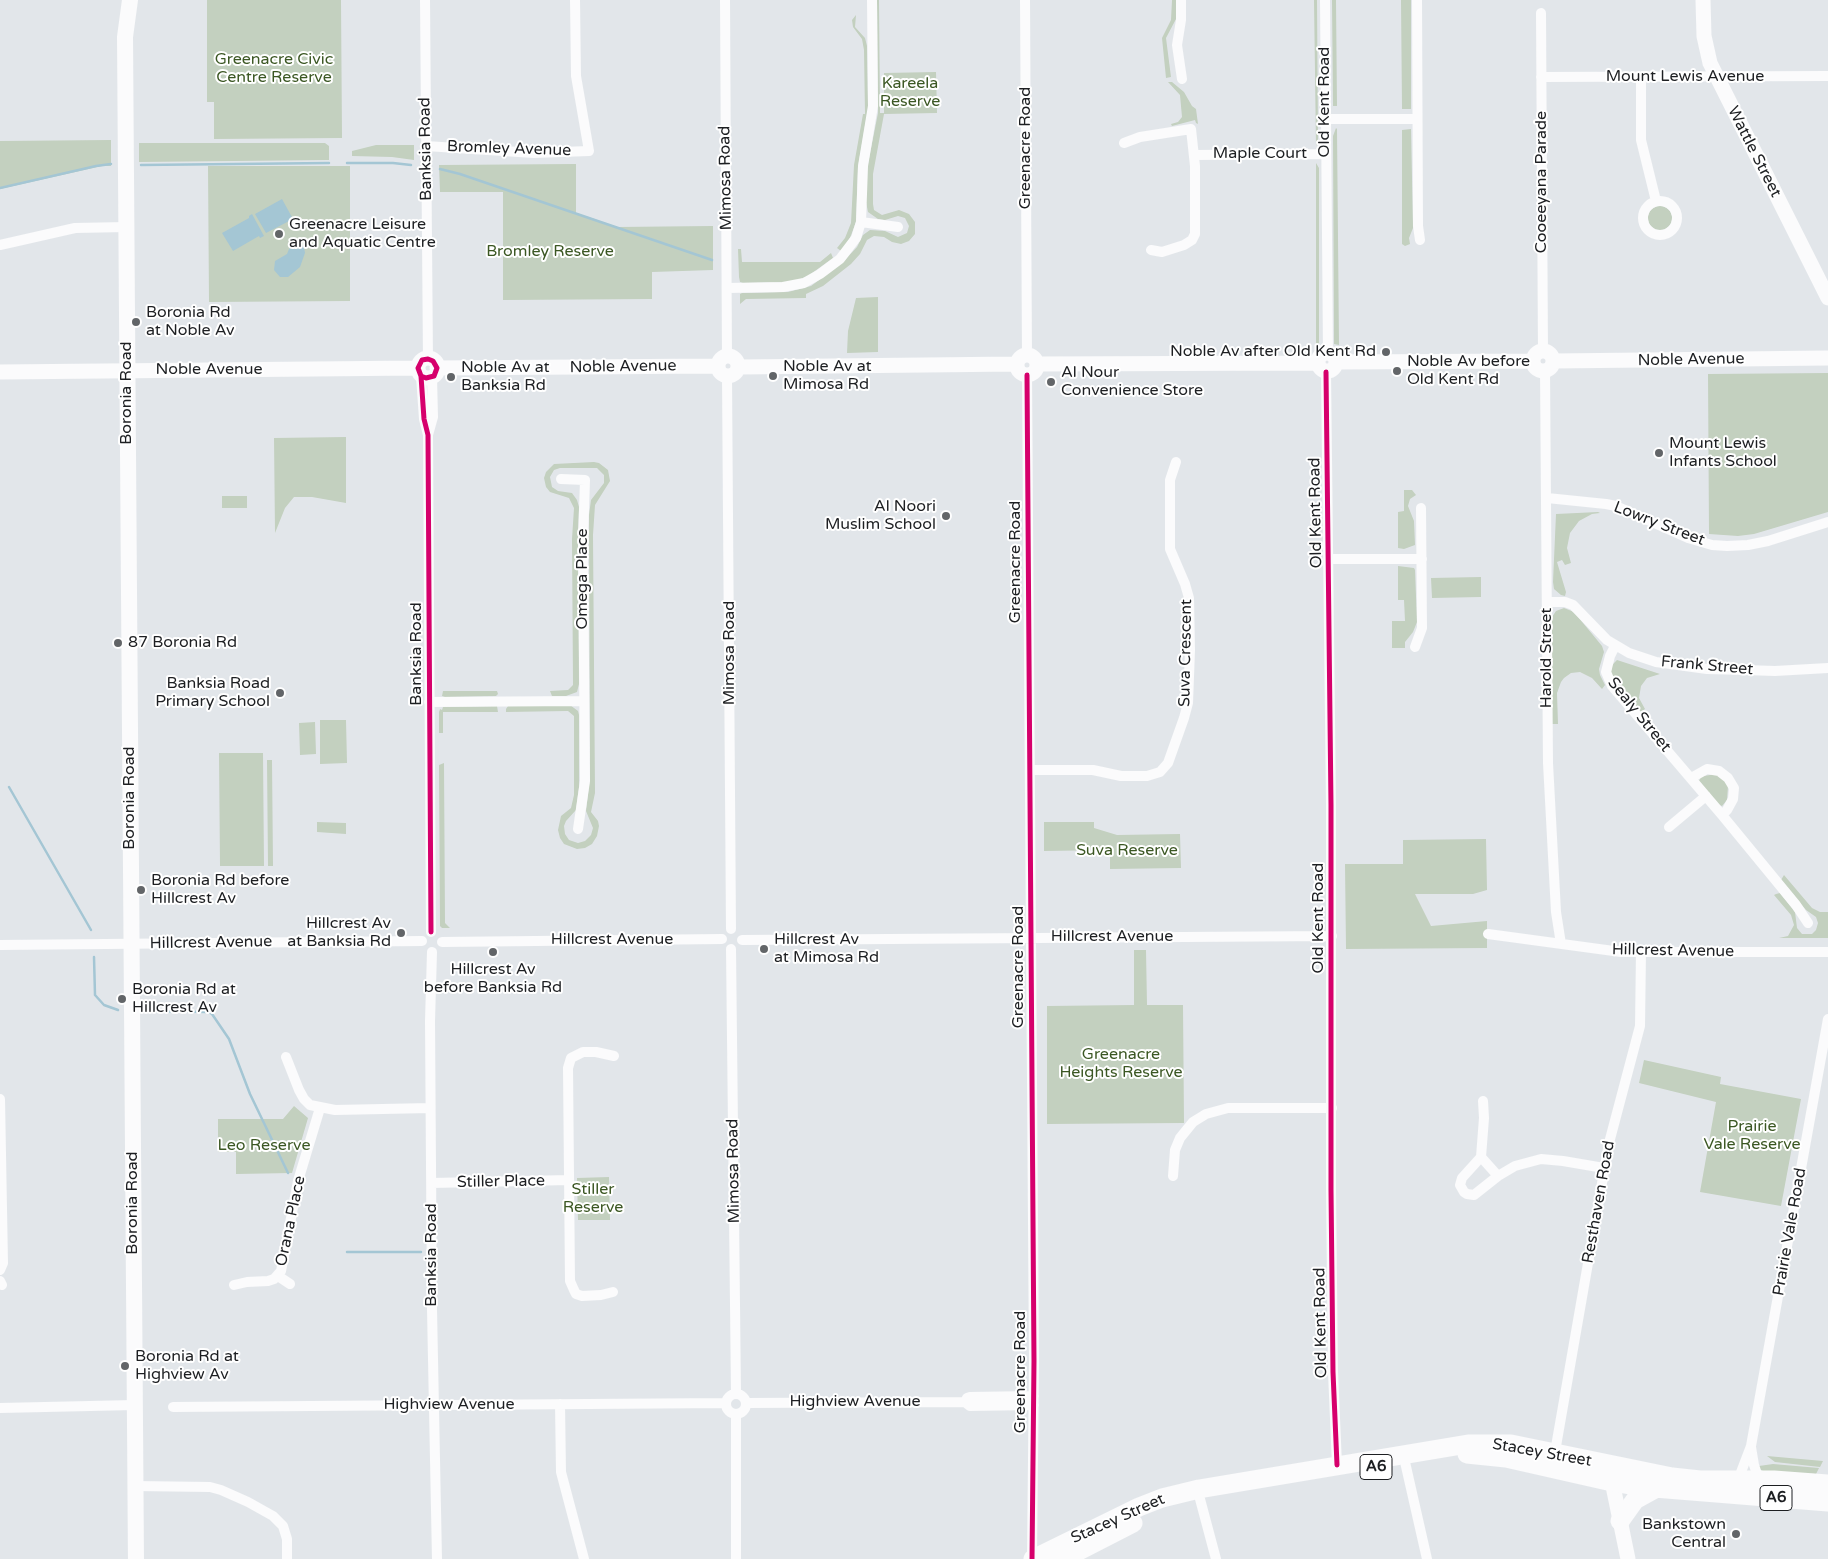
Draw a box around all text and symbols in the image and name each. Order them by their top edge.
street label: Old Kent Road [1315,47,1335,157]
park label: Greenacre Civic Centre Reserve [215,50,333,88]
street label: Mount Lewis Avenue [1606,67,1764,87]
park label: Kareela Reserve [880,74,940,112]
street label: Greenacre Road [1016,87,1036,209]
street label: Banksia Road [415,97,437,201]
street label: Wattle Street [1723,103,1785,201]
street label: Cooeeyana Parade [1532,111,1552,253]
street label: Mimosa Road [715,125,737,231]
street label: Bromley Avenue [447,137,571,161]
street label: Maple Court [1213,144,1307,164]
place label: Greenacre Leisure and Aquatic Centre [289,215,436,253]
marker: Greenacre Leisure and Aquatic Centre [273,228,285,240]
park label: Bromley Reserve [486,242,614,262]
place label: Boronia Rd at Noble Av [146,303,235,341]
marker: Boronia Rd at Noble Av [130,316,142,328]
street label: Boronia Road [117,341,137,445]
place label: Noble Av after Old Kent Rd [1170,342,1376,362]
marker: Noble Av after Old Kent Rd [1380,346,1392,358]
street label: Noble Avenue [1637,349,1745,371]
place label: Noble Av before Old Kent Rd [1407,352,1530,390]
street label: Noble Avenue [569,356,677,378]
place label: Noble Av at Mimosa Rd [783,357,872,395]
place label: Noble Av at Banksia Rd [461,358,550,396]
street label: Noble Avenue [156,360,262,380]
place label: Al Nour Convenience Store [1061,363,1203,401]
marker: Noble Av before Old Kent Rd [1391,365,1403,377]
marker: Noble Av at Mimosa Rd [767,370,779,382]
marker: Noble Av at Banksia Rd [445,371,457,383]
marker: Al Nour Convenience Store [1045,376,1057,388]
place label: Mount Lewis Infants School [1669,434,1777,472]
marker: Mount Lewis Infants School [1653,447,1665,459]
street label: Old Kent Road [1305,457,1327,569]
place label: Al Noori Muslim School [825,497,936,535]
street label: Lowry Street [1611,498,1707,550]
street label: Greenacre Road [1006,501,1026,623]
marker: Al Noori Muslim School [940,510,952,522]
street label: Omega Place [573,529,593,629]
street label: Suva Crescent [1175,599,1197,707]
street label: Mimosa Road [720,601,740,705]
street label: Banksia Road [407,602,427,706]
street label: Harold Street [1537,608,1557,708]
place label: 87 Boronia Rd [128,633,237,653]
marker: 87 Boronia Rd [112,637,124,649]
street label: Frank Street [1660,652,1754,680]
place label: Banksia Road Primary School [155,674,270,712]
street label: Sealy Street [1603,674,1675,756]
marker: Banksia Road Primary School [274,687,286,699]
street label: Boronia Road [120,746,140,850]
park label: Suva Reserve [1076,841,1178,861]
street label: Old Kent Road [1309,863,1329,973]
place label: Boronia Rd before Hillcrest Av [151,871,289,909]
marker: Boronia Rd before Hillcrest Av [135,884,147,896]
street label: Greenacre Road [1009,906,1029,1028]
place label: Hillcrest Av at Banksia Rd [287,914,391,952]
marker: Hillcrest Av at Banksia Rd [395,927,407,939]
street label: Hillcrest Avenue [1051,927,1173,947]
street label: Hillcrest Avenue [551,930,673,950]
place label: Hillcrest Av at Mimosa Rd [774,930,879,968]
street label: Hillcrest Avenue [150,932,272,954]
street label: Hillcrest Avenue [1612,940,1734,962]
marker: Hillcrest Av at Mimosa Rd [758,943,770,955]
marker: Hillcrest Av before Banksia Rd [487,946,499,958]
place label: Hillcrest Av before Banksia Rd [424,960,562,998]
place label: Boronia Rd at Hillcrest Av [132,980,236,1018]
marker: Boronia Rd at Hillcrest Av [116,993,128,1005]
park label: Greenacre Heights Reserve [1059,1045,1183,1083]
park label: Prairie Vale Reserve [1703,1117,1801,1155]
street label: Mimosa Road [723,1118,745,1224]
park label: Leo Reserve [218,1136,310,1156]
street label: Resthaven Road [1579,1139,1619,1265]
street label: Boronia Road [123,1151,143,1255]
street label: Prairie Vale Road [1769,1166,1811,1298]
street label: Stiller Place [457,1172,545,1192]
street label: Orana Place [272,1174,310,1268]
park label: Stiller Reserve [563,1180,623,1218]
street label: Banksia Road [422,1203,442,1307]
street label: Old Kent Road [1310,1267,1332,1379]
street label: Greenacre Road [1011,1311,1031,1433]
place label: Boronia Rd at Highview Av [135,1347,239,1385]
marker: Boronia Rd at Highview Av [119,1360,131,1372]
street label: Highview Avenue [789,1392,921,1412]
street label: Highview Avenue [383,1395,515,1415]
street label: Stacey Street [1491,1435,1593,1471]
road number: A6 [1360,1454,1392,1480]
road number: A6 [1760,1486,1792,1510]
street label: Stacey Street [1068,1490,1168,1548]
place label: Bankstown Central [1642,1515,1726,1553]
marker: Bankstown Central [1730,1528,1742,1540]

